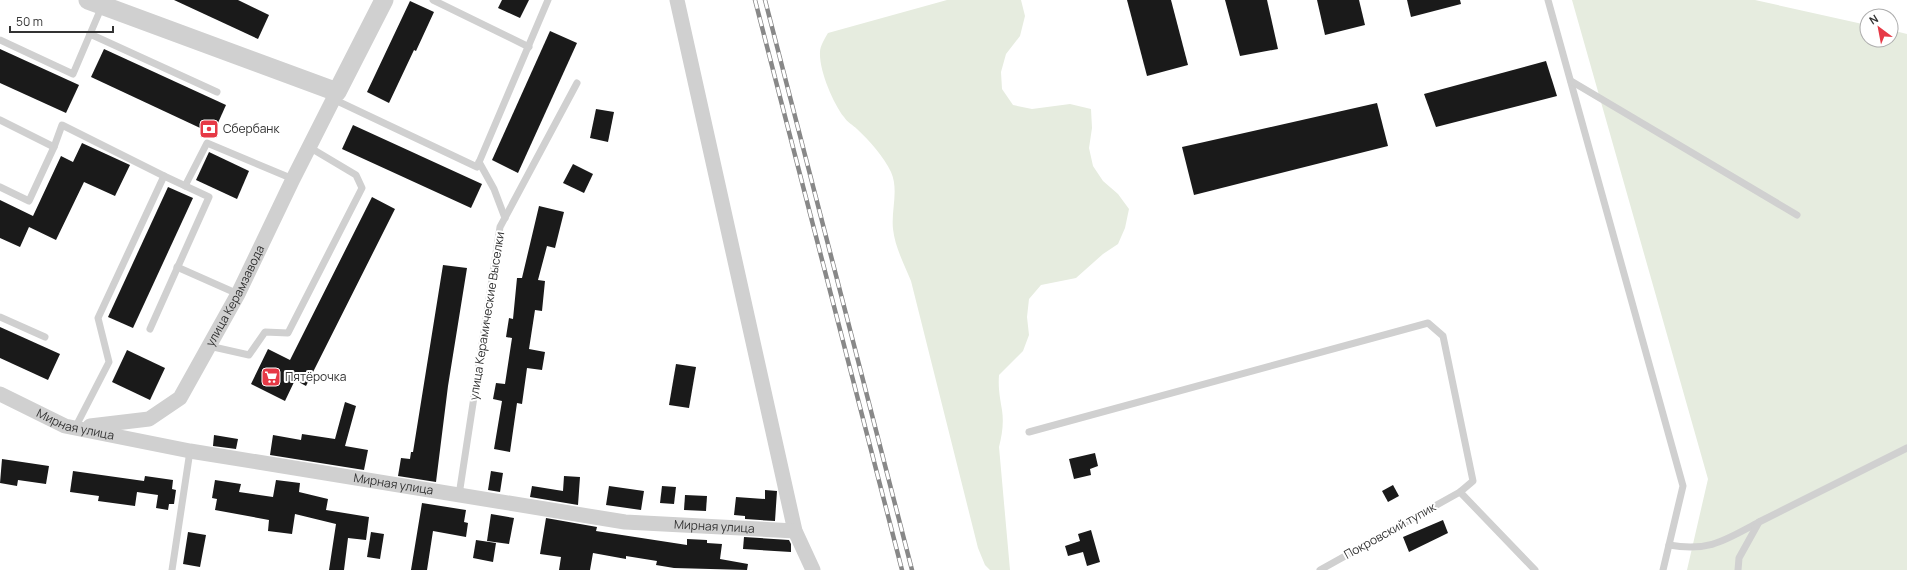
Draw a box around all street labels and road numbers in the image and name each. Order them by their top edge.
street label: улица Керамические Выселки [465,231,508,401]
street label: улица Керамзавода [201,242,268,350]
street label: Мирная улица [34,404,116,444]
street label: Мирная улица [352,469,435,499]
street label: Покровский тупик [1341,498,1440,563]
street label: Мирная улица [673,516,755,537]

